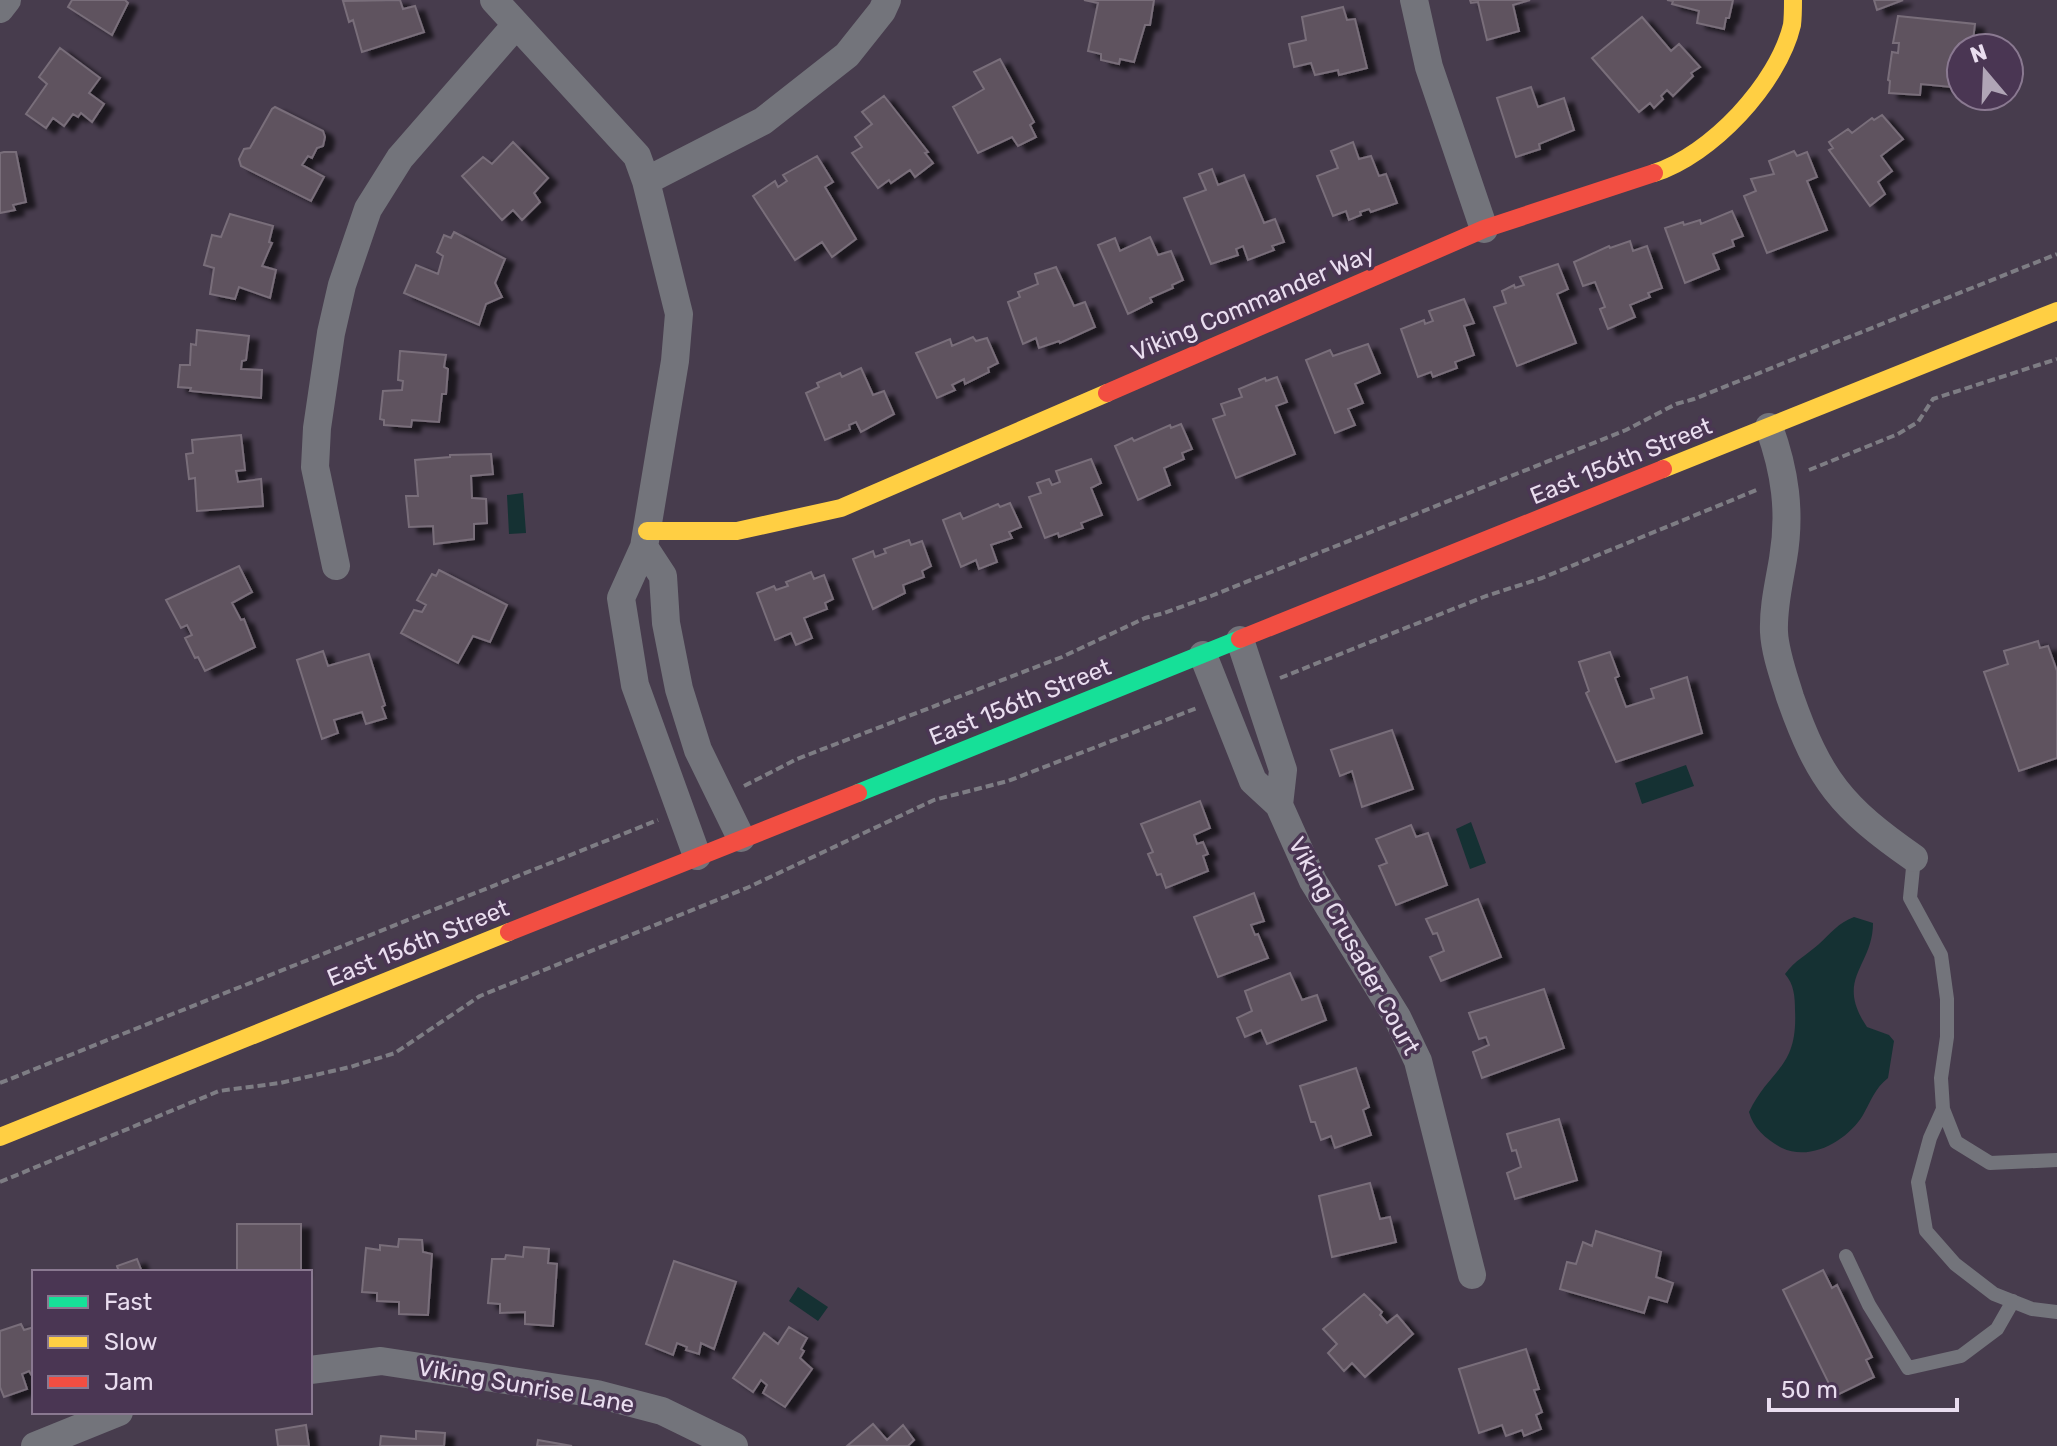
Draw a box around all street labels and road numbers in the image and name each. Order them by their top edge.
street label: Viking Commander Way [1127,239,1379,367]
street label: East 156th Street [1526,412,1716,510]
street label: East 156th Street [925,653,1115,751]
street label: Viking Crusader Court [1283,832,1425,1060]
street label: East 156th Street [323,894,513,992]
street label: Viking Sunrise Lane [415,1353,637,1419]

